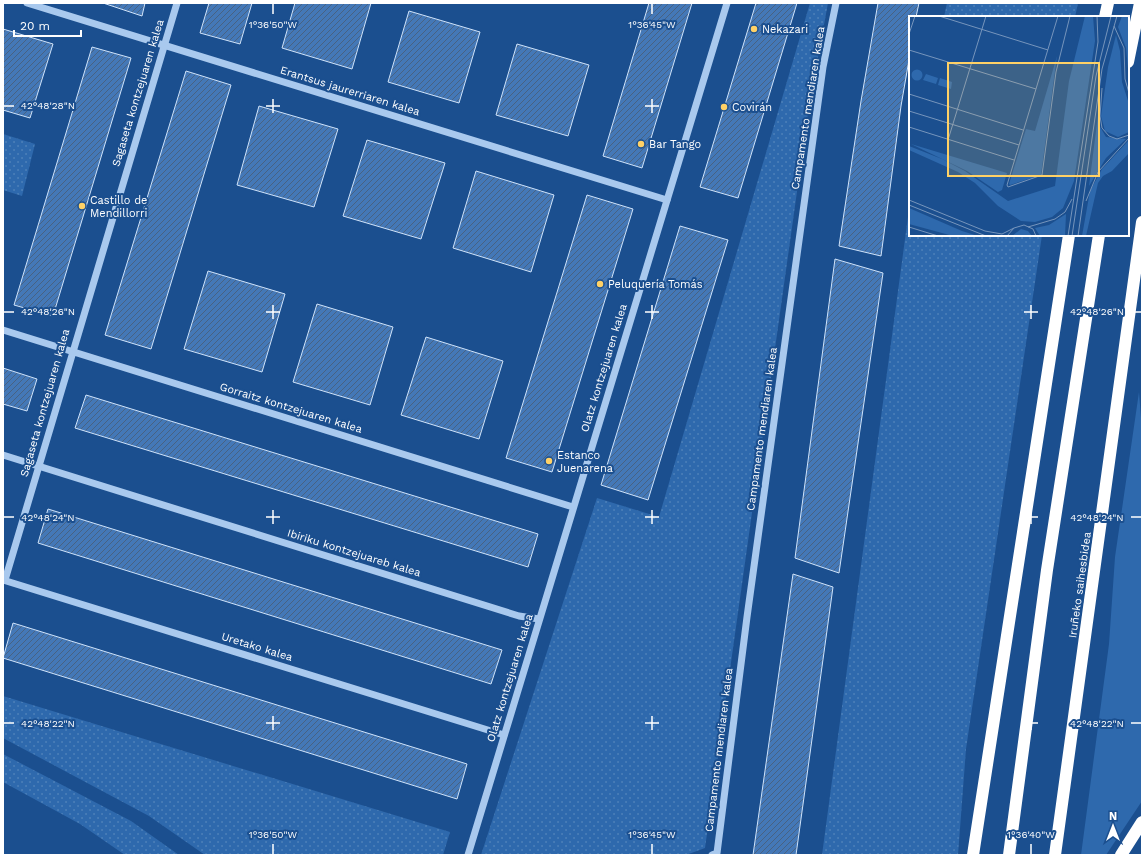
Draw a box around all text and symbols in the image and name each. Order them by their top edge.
scale bar [14,12,81,38]
inset map [909,16,1129,236]
street label: Sagaseta kontzejuaren kalea [109,18,167,168]
text: 20 m [20,19,50,33]
text: 1°36'50"W [249,19,298,30]
text: 1°36'45"W [628,19,676,30]
place label: Nekazari [762,23,808,36]
marker: Nekazari [749,24,759,34]
street label: Campamento mendiaren kalea [789,25,827,191]
street label: Erantsus jaurerriaren kalea [279,64,421,118]
text: 42°48'28"N [21,100,75,111]
place label: Covirán [732,101,772,114]
marker: Covirán [719,102,729,112]
place label: Bar Tango [649,138,701,151]
marker: Bar Tango [636,139,646,149]
place label: Castillo de Mendillorri [90,194,148,220]
marker: Castillo de Mendillorri [77,201,87,211]
place label: Peluquería Tomás [608,278,703,291]
marker: Peluquería Tomás [595,279,605,289]
street label: Olatz kontzejuaren kalea [578,302,630,434]
text: 42°48'26"N [21,306,75,317]
text: 42°48'26"N [1070,306,1124,317]
street label: Sagaseta kontzejuaren kalea [18,328,72,478]
street label: Campamento mendiaren kalea [744,346,780,512]
street label: Gorraitz kontzejuaren kalea [218,380,364,436]
place label: Estanco Juenarena [557,449,613,475]
marker: Estanco Juenarena [544,456,554,466]
text: 42°48'24"N [21,512,75,523]
text: 42°48'24"N [1070,512,1124,523]
street label: Ibiriku kontzejuareb kalea [286,526,422,580]
street label: Iruñeko saihesbidea [1066,531,1094,639]
street label: Olatz kontzejuaren kalea [484,612,536,744]
street label: Uretako kalea [220,630,294,664]
street label: Campamento mendiaren kalea [702,667,736,833]
text: 42°48'22"N [21,718,75,729]
text: 42°48'22"N [1070,718,1124,729]
north arrow [1093,806,1133,846]
text: N [1109,810,1117,823]
text: 1°36'50"W [249,829,298,840]
text: 1°36'45"W [628,829,676,840]
text: 1°36'40"W [1007,829,1055,840]

